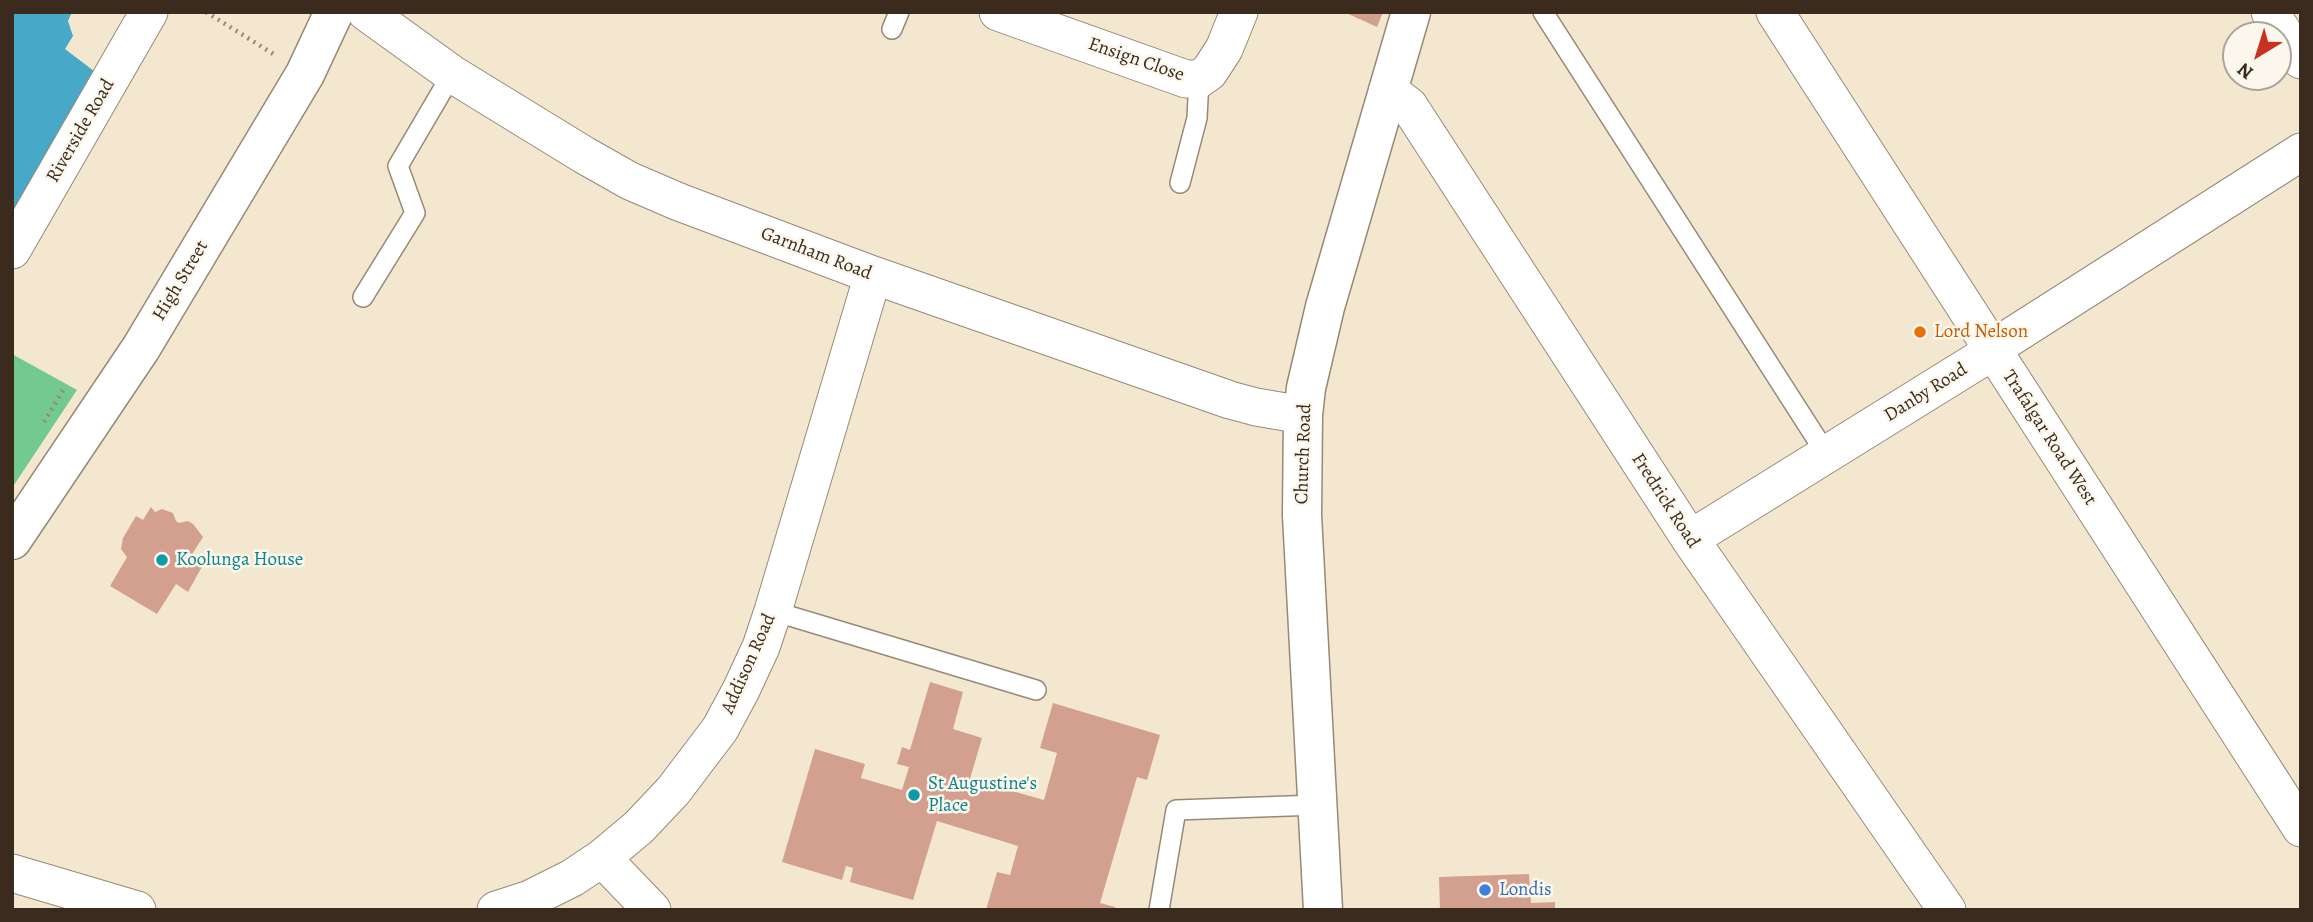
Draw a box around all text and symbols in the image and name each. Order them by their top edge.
north arrow [2222,21,2292,91]
street label: Ensign Close [1085,33,1187,87]
text: N [2232,56,2259,85]
street label: Riverside Road [42,75,120,187]
street label: Garnham Road [757,222,875,286]
street label: High Street [148,237,214,325]
place label: Lord Nelson [1934,321,2028,343]
marker: Lord Nelson [1912,324,1928,340]
street label: Danby Road [1880,358,1972,428]
street label: Trafalgar Road West [1997,366,2101,510]
street label: Church Road [1291,403,1317,505]
street label: Fredrick Road [1626,449,1704,553]
place label: Koolunga House [176,549,303,571]
marker: Koolunga House [154,552,170,568]
street label: Addison Road [717,610,781,718]
place label: St Augustine's Place [928,773,1037,817]
marker: St Augustine's Place [906,787,922,803]
place label: Londis [1499,879,1552,901]
marker: Londis [1477,882,1493,898]

